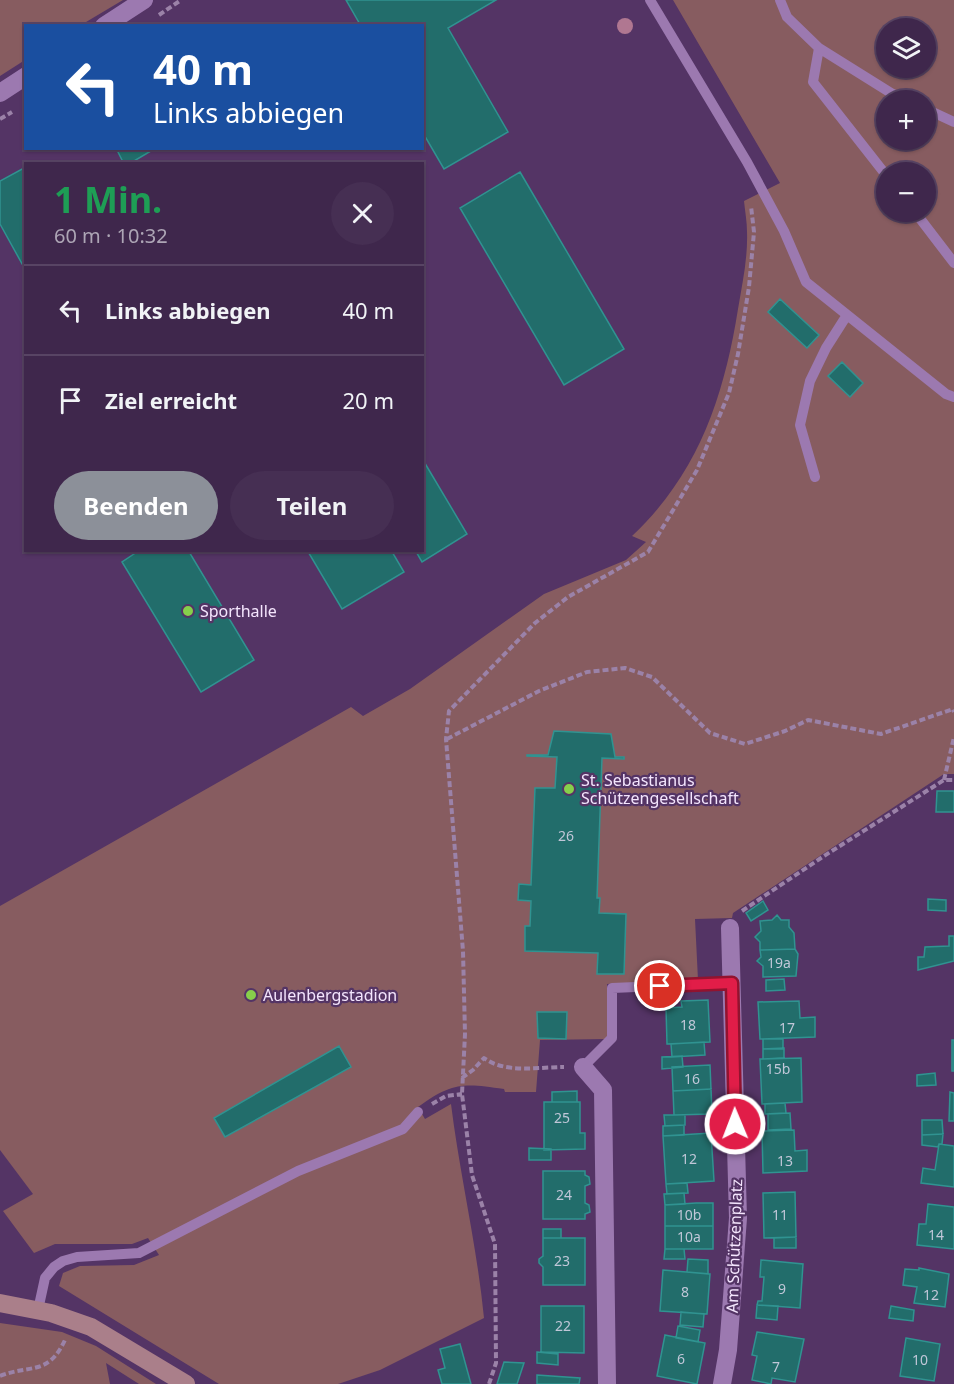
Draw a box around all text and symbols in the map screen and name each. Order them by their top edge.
map controls [876,18,936,222]
button: layers [876,18,936,78]
text: 40 m [153,40,253,97]
icon: left [54,48,132,126]
button: + [876,90,936,150]
text: Links abbiegen [153,94,344,131]
button: − [876,162,936,222]
text: 1 Min. [54,175,162,224]
button: close [331,182,394,245]
text: 60 m · 10:32 [54,222,168,249]
icon: left [54,294,87,327]
text: Links abbiegen [105,295,271,325]
text: 40 m [343,295,394,325]
icon: arrive [54,384,87,417]
text: Ziel erreicht [105,385,237,415]
text: 20 m [343,385,394,415]
button: Beenden [54,471,218,540]
button: Teilen [230,471,394,540]
place label: Sporthalle [200,600,277,622]
marker: Sporthalle [181,604,195,618]
place label: St. Sebastianus Schützengesellschaft [581,769,739,809]
marker: St. Sebastianus Schützengesellschaft [562,782,576,796]
house number: 26 [558,826,574,845]
house number: 19a [767,953,791,972]
pin [634,960,685,1011]
icon: arrive [643,969,676,1002]
place label: Aulenbergstadion [263,984,397,1006]
marker: Aulenbergstadion [244,988,258,1002]
house number: 18 [680,1015,696,1034]
house number: 17 [779,1018,795,1037]
house number: 15b [766,1059,790,1078]
house number: 16 [684,1069,700,1088]
position arrow [703,1092,767,1156]
house number: 25 [554,1108,570,1127]
house number: 12 [681,1149,697,1168]
house number: 13 [777,1151,793,1170]
street label: Am Schützenplatz [721,1179,747,1313]
house number: 24 [556,1185,572,1204]
house number: 10b [677,1205,701,1224]
house number: 11 [772,1205,788,1224]
house number: 14 [928,1225,944,1244]
house number: 10a [677,1227,701,1246]
house number: 23 [554,1251,570,1270]
house number: 9 [778,1279,786,1298]
house number: 8 [681,1282,689,1301]
house number: 12 [923,1285,939,1304]
house number: 22 [555,1316,571,1335]
house number: 6 [677,1349,685,1368]
house number: 10 [912,1350,928,1369]
house number: 7 [772,1357,780,1376]

